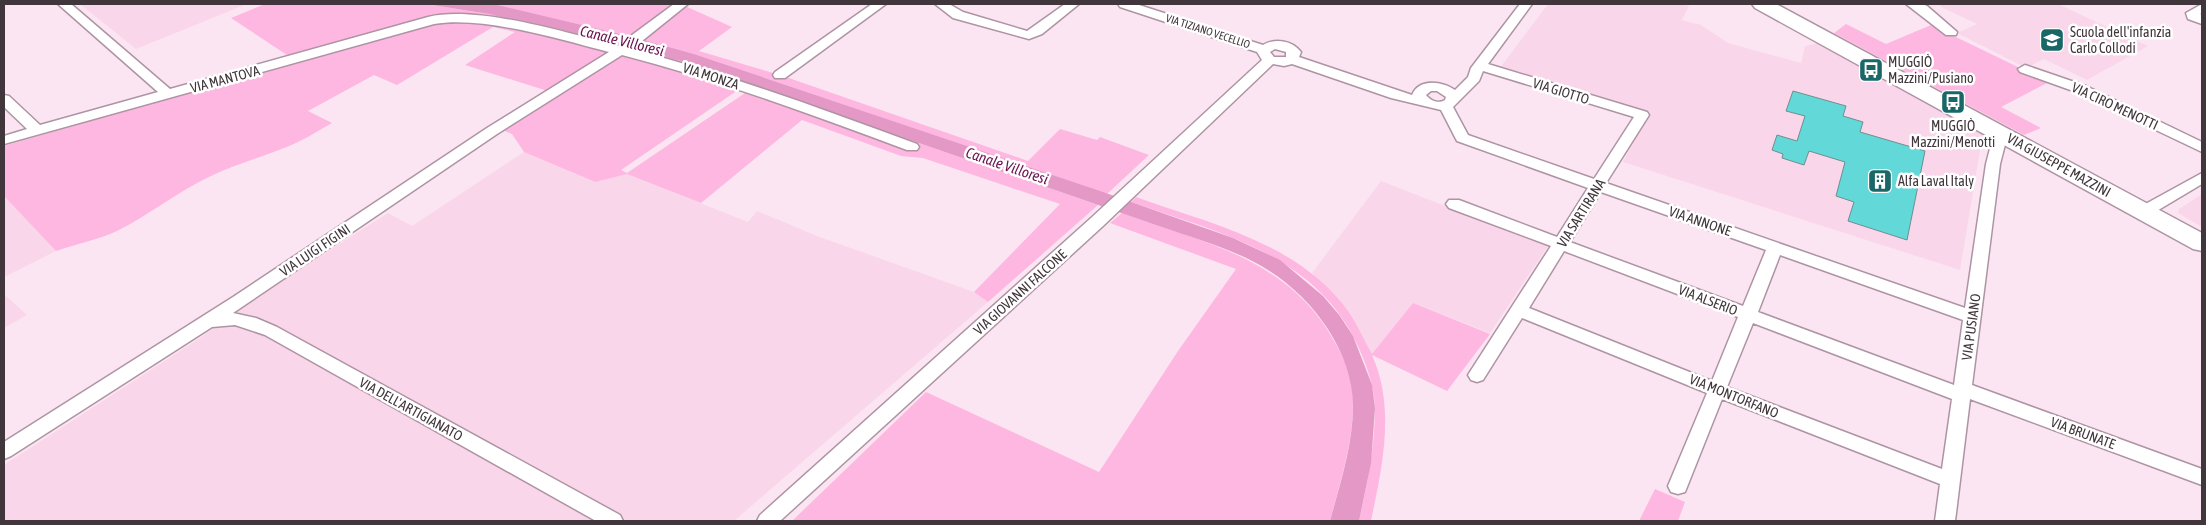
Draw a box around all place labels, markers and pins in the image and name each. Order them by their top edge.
place label: Scuola dell'infanzia Carlo Collodi [2070,24,2171,56]
school or university icon: Scuola dell'infanzia Carlo Collodi [2039,27,2065,53]
place label: MUGGIÒ Mazzini/Pusiano [1888,54,1974,86]
bus stop icon: MUGGIÒ Mazzini/Pusiano [1858,57,1884,83]
bus stop icon: MUGGIÒ Mazzini/Menotti [1940,89,1966,115]
place label: MUGGIÒ Mazzini/Menotti [1911,118,1995,150]
building icon: Alfa Laval Italy [1867,168,1893,194]
place label: Alfa Laval Italy [1898,173,1974,189]

